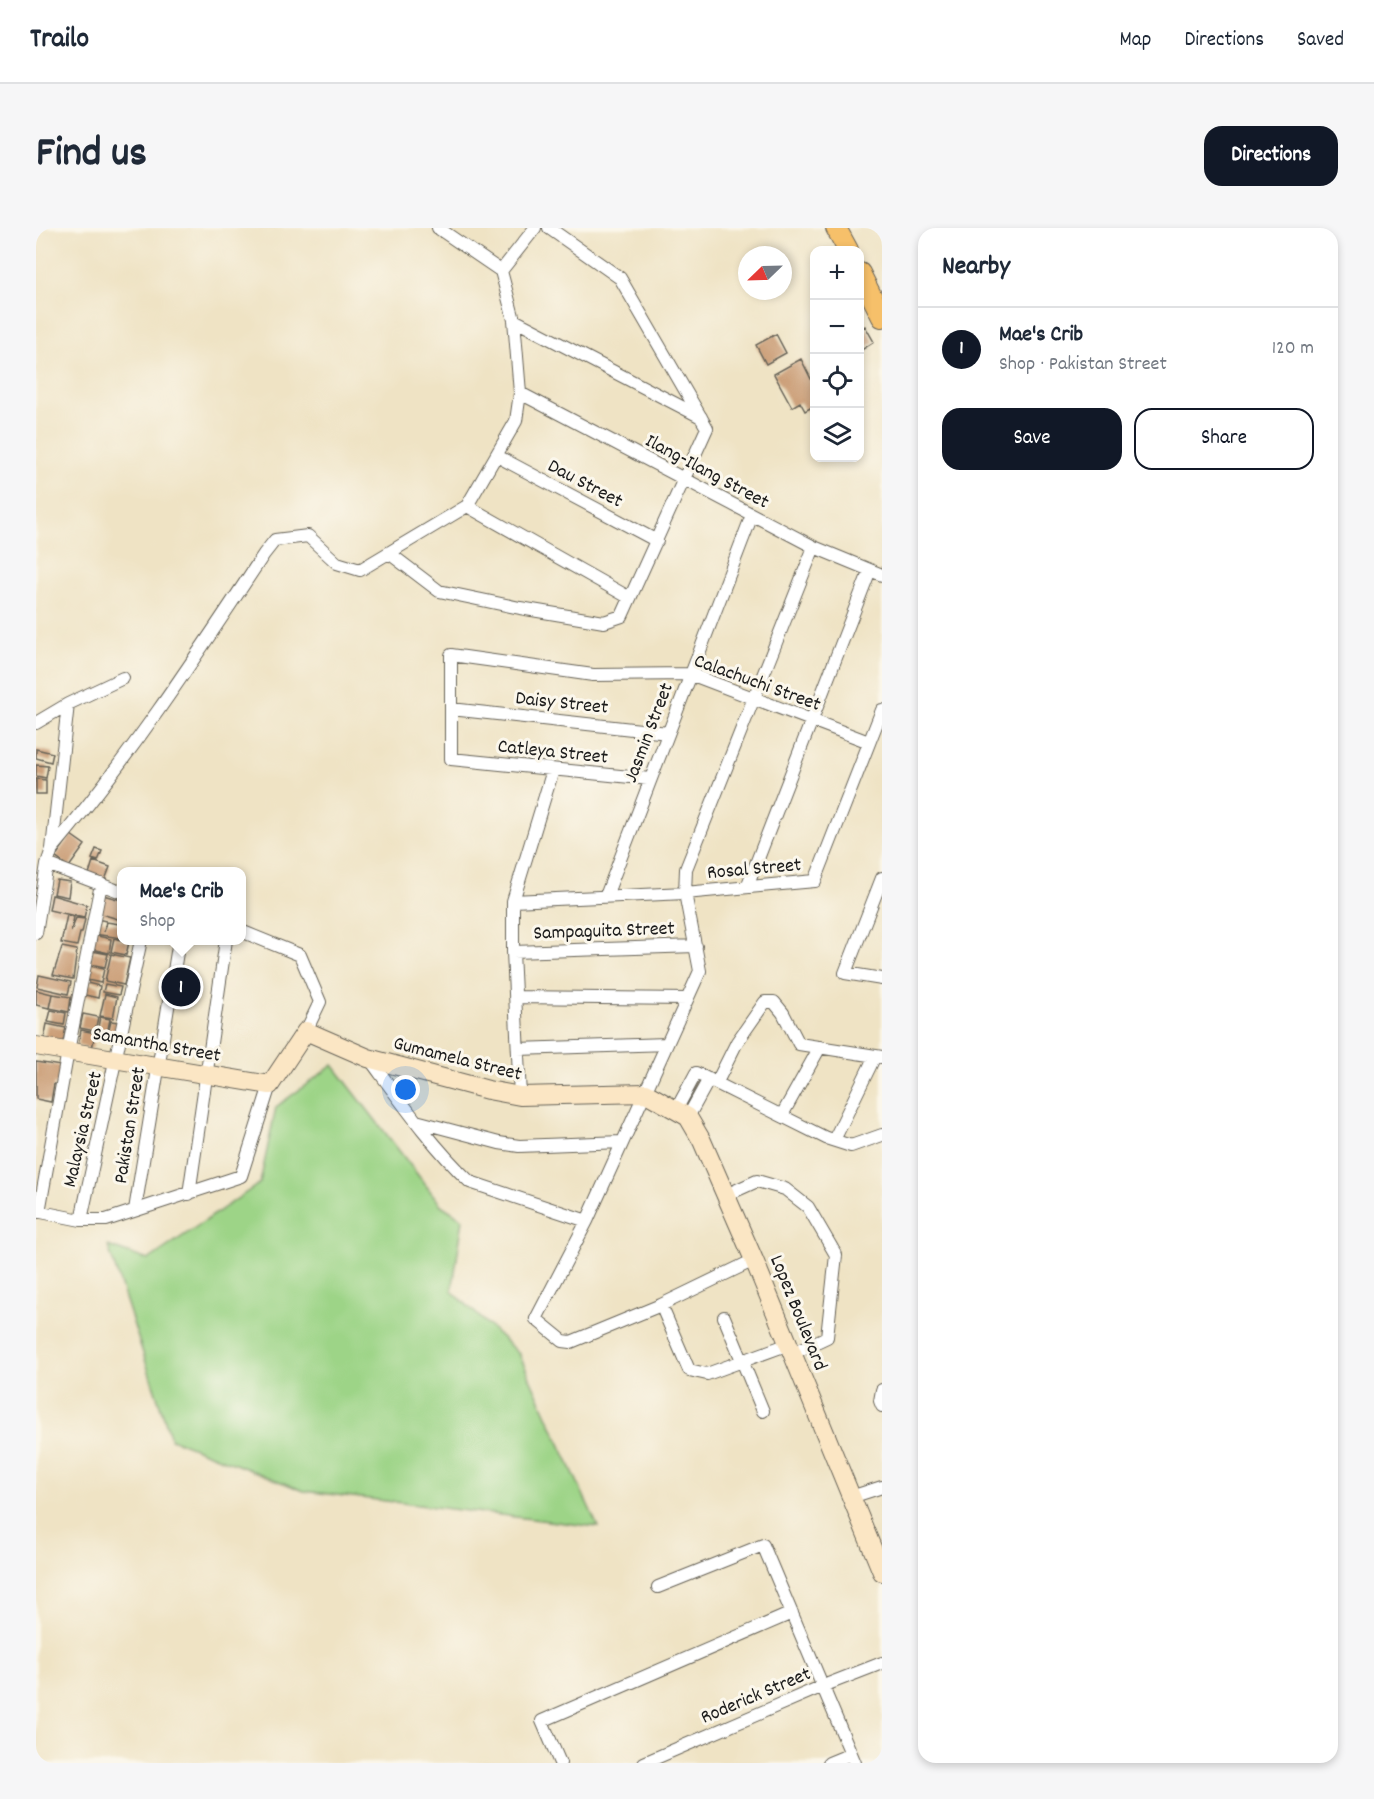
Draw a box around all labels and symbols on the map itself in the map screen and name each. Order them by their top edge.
north arrow [738,246,792,300]
street label: Ilang-Ilang Street [640,428,774,517]
street label: Dau Street [542,453,627,516]
street label: Calachuchi Street [690,648,824,720]
street label: Jasmin Street [618,679,682,787]
street label: Daisy Street [514,685,609,723]
street label: Catleya Street [496,733,609,773]
street label: Rosal Street [706,852,802,888]
street label: Sampaguita Street [533,916,675,948]
pin: 1 [162,964,200,1010]
street label: Samantha Street [90,1021,223,1071]
street label: Gumamela Street [390,1030,525,1089]
street label: Pakistan Street [108,1065,154,1186]
street label: Malaysia Street [57,1069,111,1190]
your location [391,1075,420,1104]
street label: Lopez Boulevard [761,1251,833,1375]
street label: Roderick Street [697,1661,816,1733]

